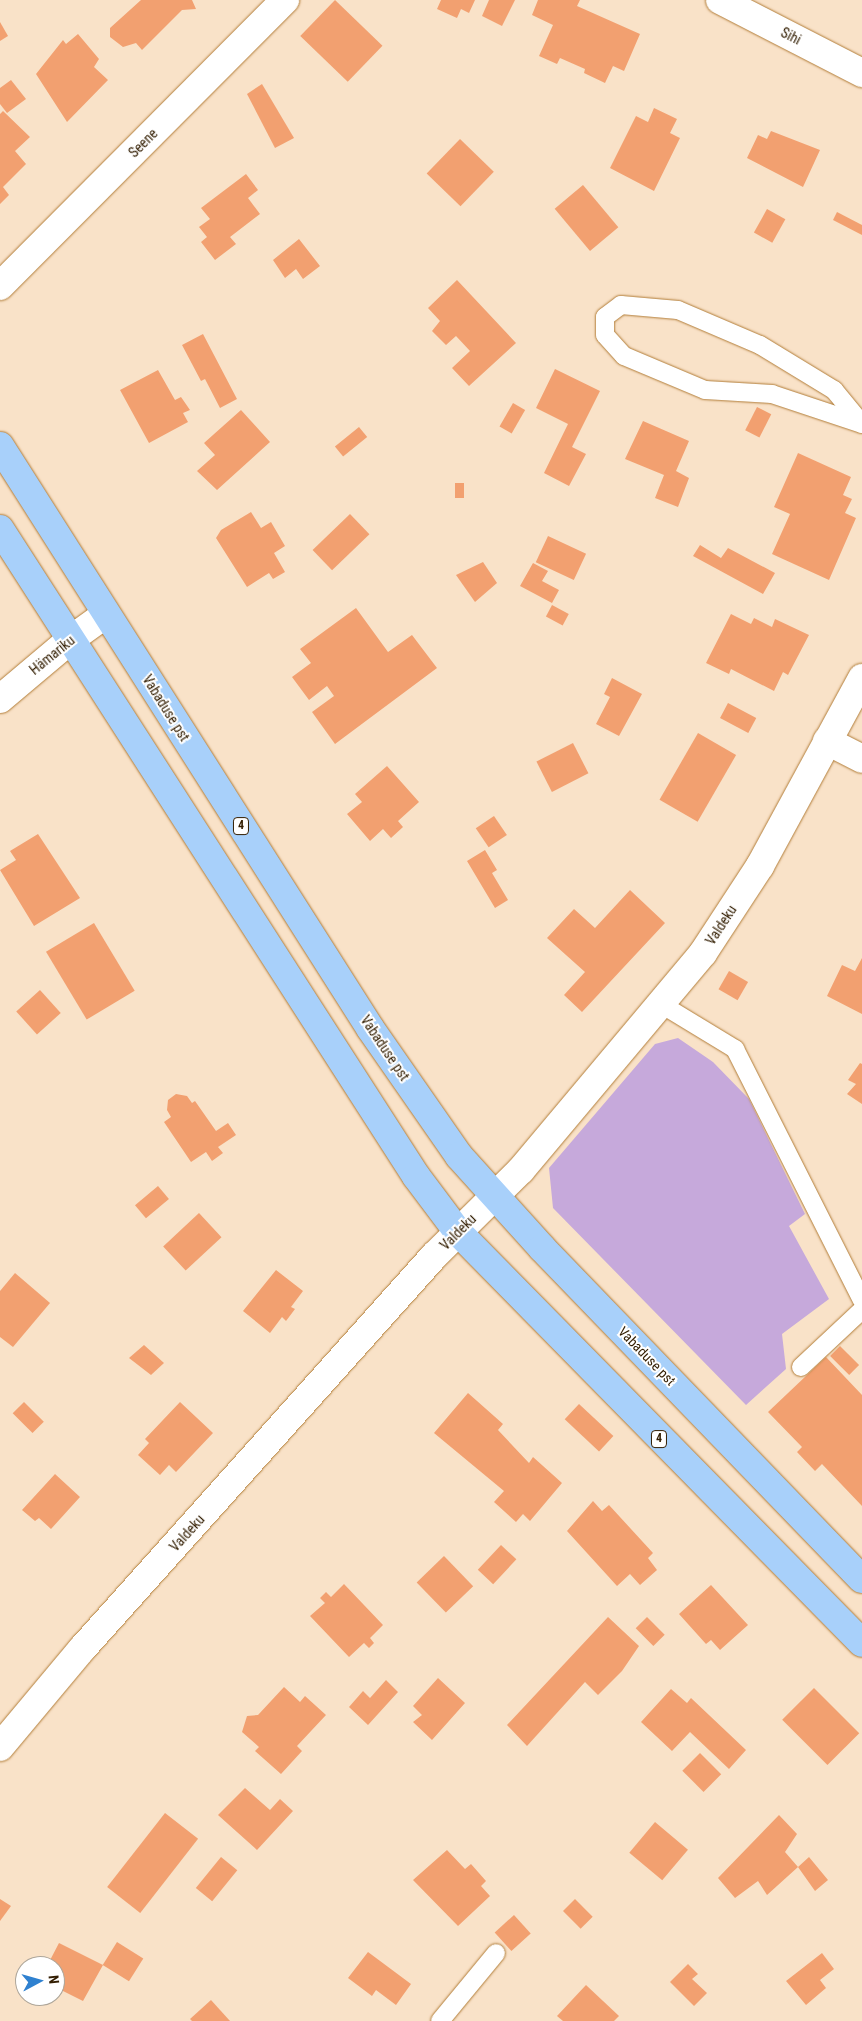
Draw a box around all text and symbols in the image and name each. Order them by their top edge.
street label: Sihi [778,24,804,48]
street label: Seene [125,125,161,161]
street label: Hämariku [26,632,78,678]
street label: Vabaduse pst [139,672,193,744]
road number: 4 [232,816,250,836]
street label: Valdeku [702,902,740,948]
street label: Vabaduse pst [357,1012,413,1084]
street label: Valdeku [436,1210,480,1254]
street label: Vabaduse pst [615,1323,679,1389]
road number: 4 [650,1430,668,1448]
street label: Valdeku [166,1511,208,1555]
north arrow [15,1956,65,2006]
text: N [46,1974,62,1985]

